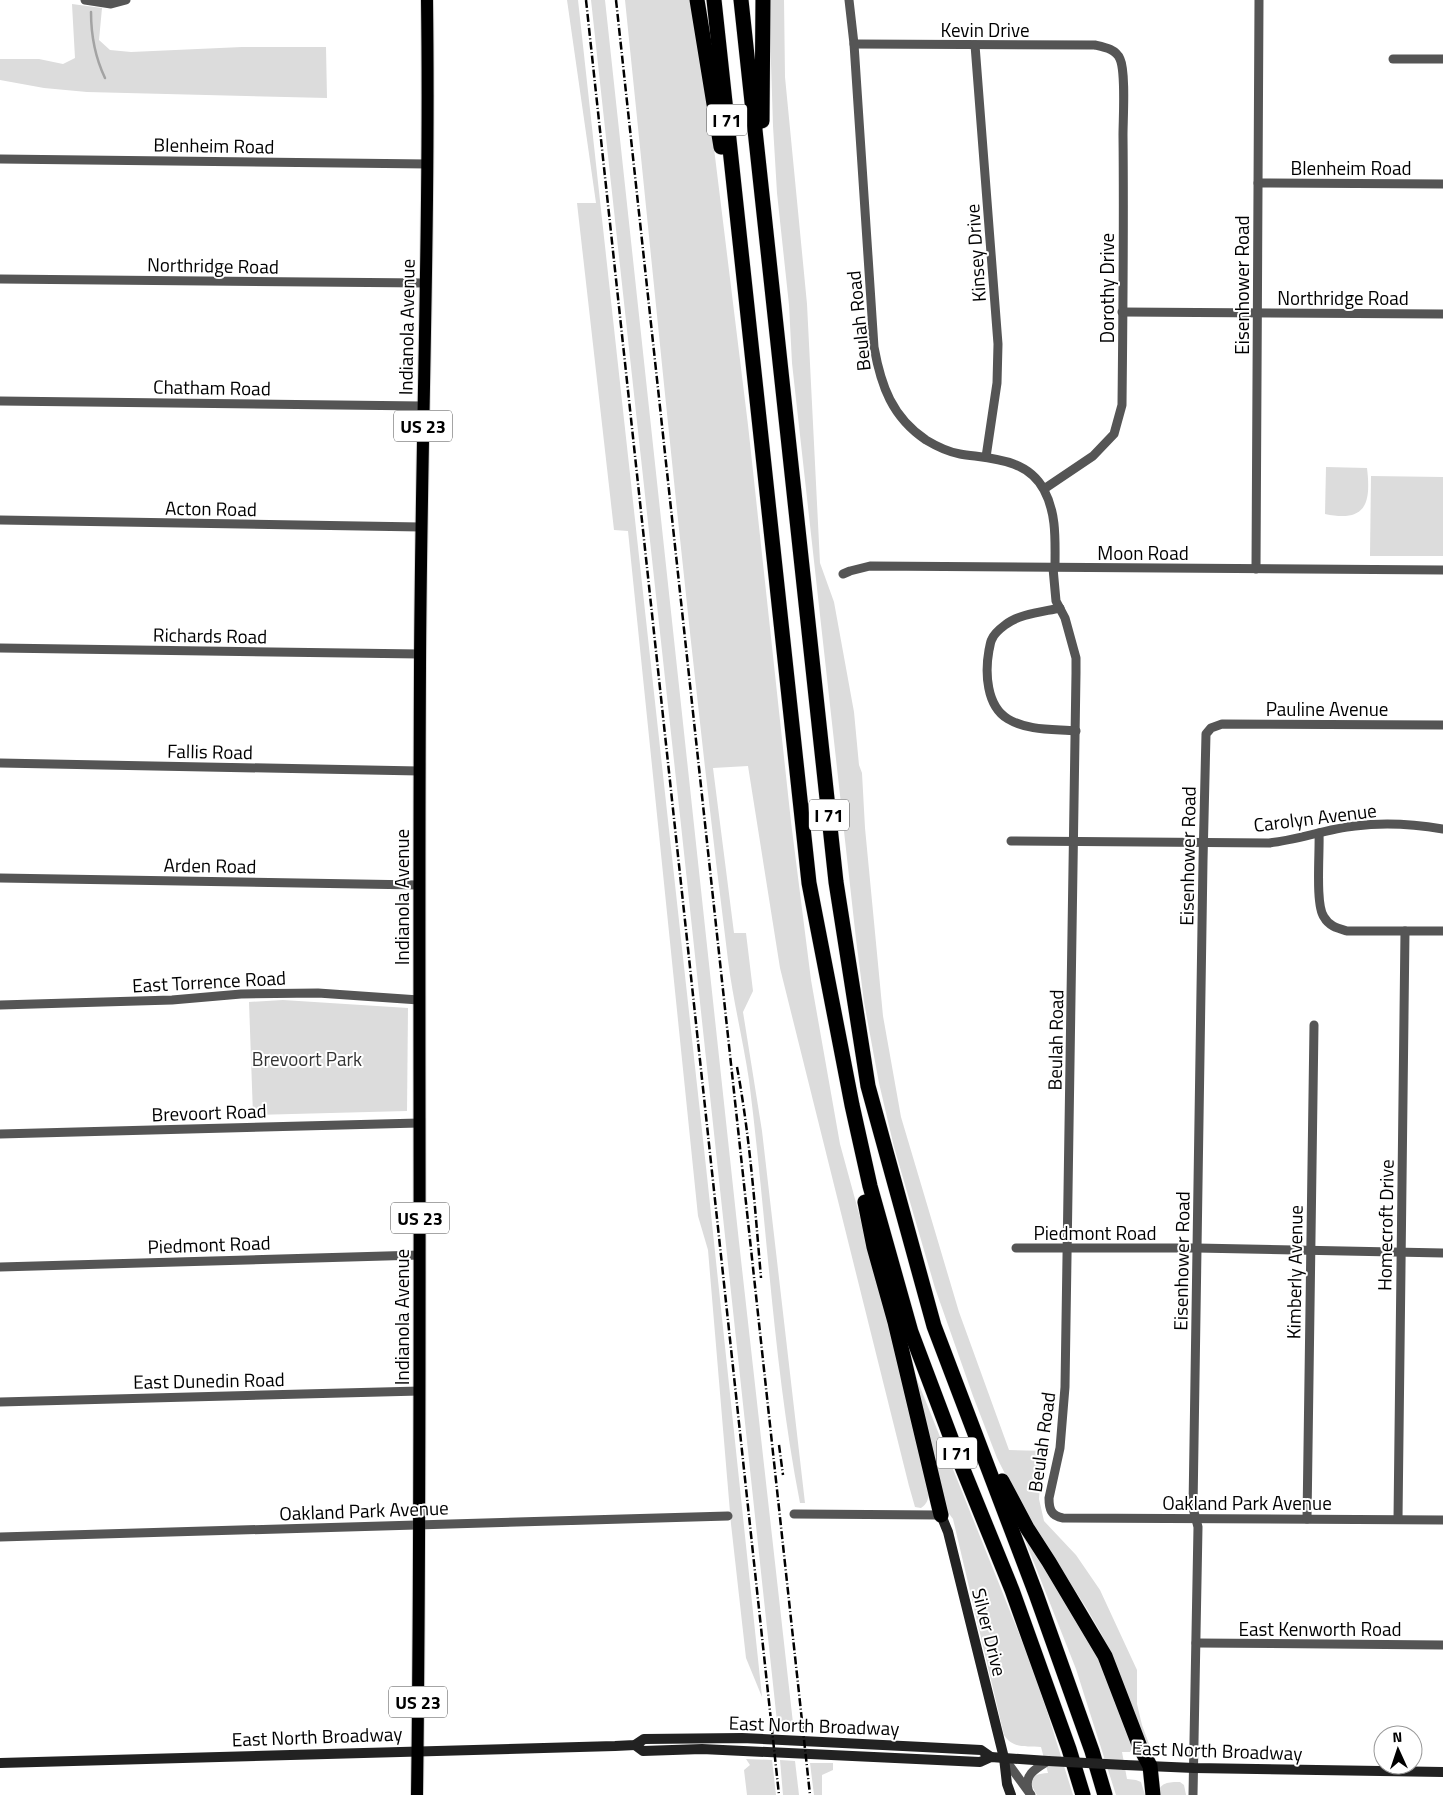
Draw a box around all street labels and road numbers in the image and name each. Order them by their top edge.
street label: Kevin Drive [940,15,1030,44]
road number: I 71 [707,104,747,136]
street label: Blenheim Road [153,129,275,161]
street label: Blenheim Road [1290,153,1412,182]
street label: Kinsey Drive [957,203,993,303]
street label: Eisenhower Road [1227,215,1256,355]
street label: Dorothy Drive [1092,233,1121,343]
street label: Northridge Road [147,249,279,281]
street label: Indianola Avenue [390,259,422,395]
street label: Beulah Road [838,269,878,373]
street label: Northridge Road [1277,283,1409,312]
street label: Chatham Road [153,371,271,403]
road number: US 23 [394,411,452,442]
street label: Acton Road [165,493,257,523]
street label: Moon Road [1097,538,1189,567]
street label: Richards Road [153,620,267,650]
street label: Pauline Avenue [1266,694,1388,723]
street label: Fallis Road [167,736,253,766]
street label: Eisenhower Road [1171,786,1203,926]
street label: Carolyn Avenue [1252,795,1378,839]
road number: I 71 [809,800,849,830]
street label: Indianola Avenue [387,829,416,965]
street label: Arden Road [163,850,257,880]
street label: East Torrence Road [131,962,287,1000]
street label: Beulah Road [1040,989,1070,1091]
street label: Brevoort Road [151,1095,267,1129]
street label: Homecroft Drive [1369,1159,1401,1291]
street label: Eisenhower Road [1165,1191,1197,1331]
road number: US 23 [391,1202,449,1234]
street label: Kimberly Avenue [1278,1205,1310,1339]
street label: Piedmont Road [1033,1218,1157,1247]
street label: Piedmont Road [147,1227,271,1261]
street label: Indianola Avenue [387,1249,416,1385]
street label: East Dunedin Road [133,1364,285,1396]
street label: Beulah Road [1020,1390,1062,1494]
road number: I 71 [937,1438,977,1469]
street label: Oakland Park Avenue [1162,1488,1332,1517]
street label: Oakland Park Avenue [279,1493,449,1527]
street label: Silver Drive [965,1585,1015,1679]
street label: East Kenworth Road [1238,1614,1402,1643]
road number: US 23 [389,1686,447,1718]
street label: East North Broadway [728,1708,900,1742]
street label: East North Broadway [231,1719,403,1753]
street label: East North Broadway [1131,1733,1303,1767]

